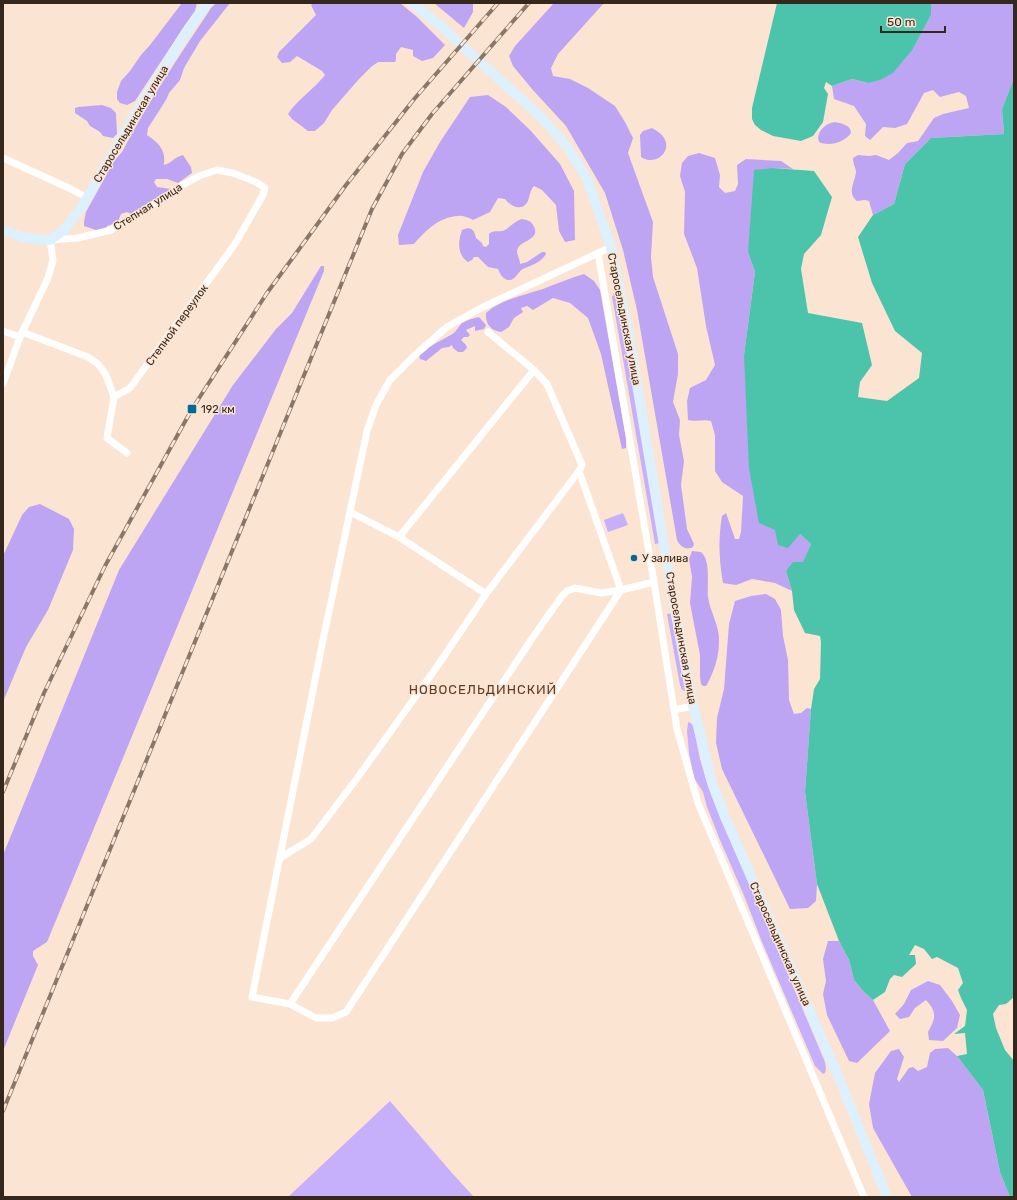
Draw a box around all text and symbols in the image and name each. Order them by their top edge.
scale bar [881,8,945,34]
text: 50 m [887,15,915,29]
street label: Старосельдинская улица [91,63,171,185]
street label: Степная улица [111,181,185,233]
street label: Старосельдинская улица [605,252,643,386]
street label: Степной переулок [143,282,211,368]
marker: 192 км [186,403,198,415]
place label: 192 км [201,403,235,416]
place label: У залива [642,552,688,565]
marker: У залива [629,553,639,563]
street label: Старосельдинская улица [663,571,699,705]
district label: НОВОСЕЛЬДИНСКИЙ [409,682,557,697]
street label: Старосельдинская улица [747,880,813,1008]

